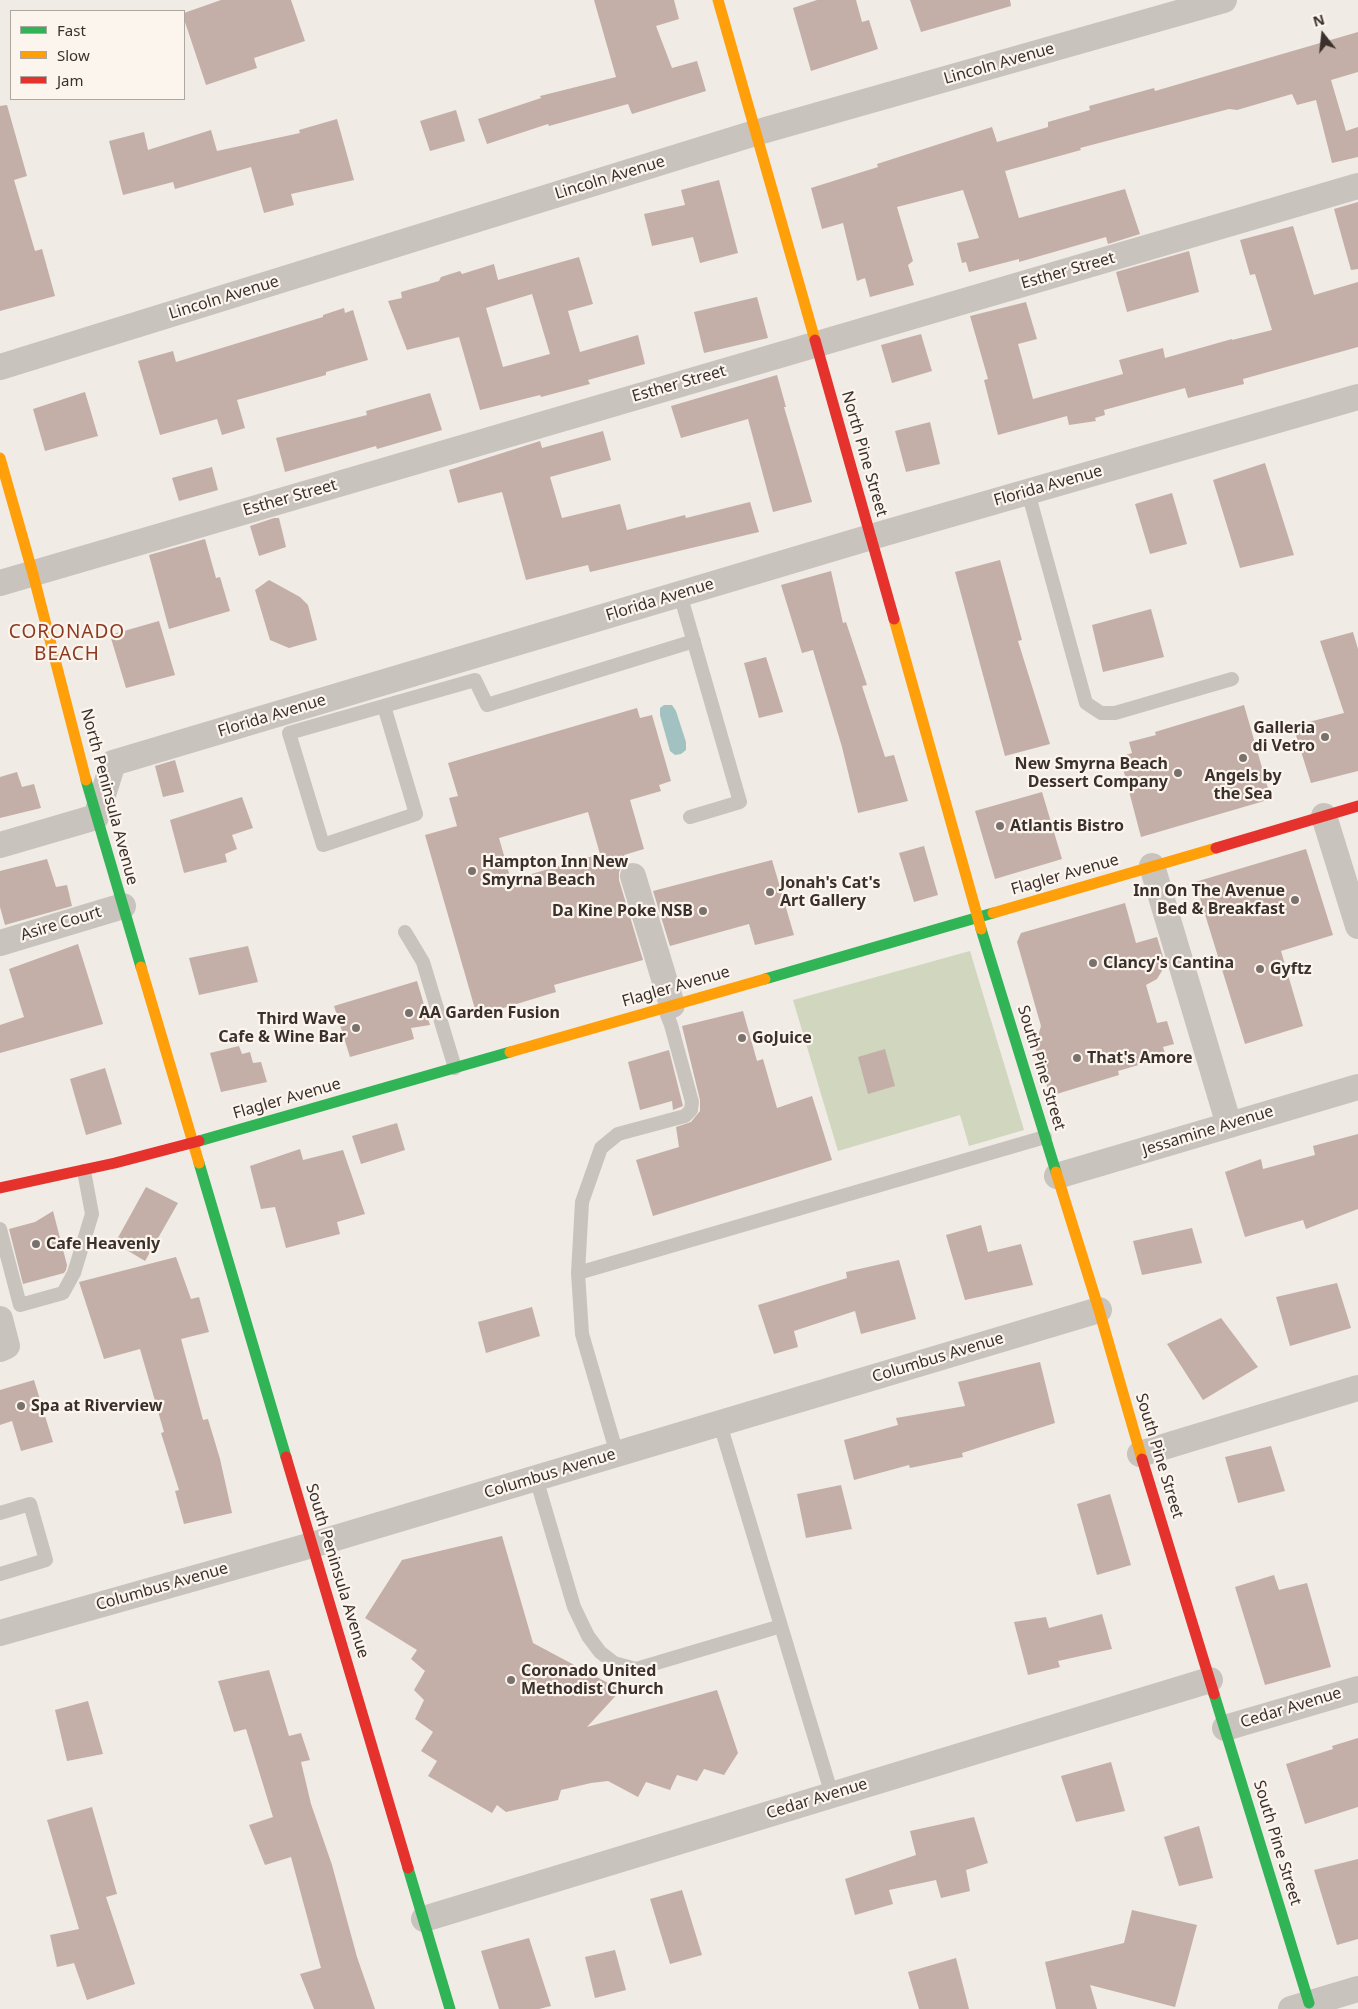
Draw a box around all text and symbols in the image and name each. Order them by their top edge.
text: N [1311,9,1327,31]
legend [10,10,185,100]
north arrow [1298,10,1348,60]
text: Fast [57,20,86,40]
street label: Lincoln Avenue [942,39,1056,89]
text: Slow [57,45,90,65]
text: Jam [57,70,84,90]
street label: Lincoln Avenue [553,152,667,204]
street label: Esther Street [1019,248,1117,294]
street label: Lincoln Avenue [167,272,281,324]
street label: Esther Street [630,361,728,407]
street label: North Pine Street [837,389,891,519]
street label: Florida Avenue [992,461,1104,511]
street label: Esther Street [241,475,339,521]
street label: Florida Avenue [604,574,716,626]
district label: CORONADO BEACH [8,622,126,666]
street label: Florida Avenue [216,690,328,742]
street label: North Peninsula Avenue [76,707,142,887]
place label: Galleria di Vetro [1253,718,1315,756]
marker: Galleria di Vetro [1319,731,1331,743]
marker: Angels by the Sea [1237,752,1249,764]
place label: New Smyrna Beach Dessert Company [1015,754,1168,792]
place label: Angels by the Sea [1204,766,1282,804]
marker: New Smyrna Beach Dessert Company [1172,767,1184,779]
place label: Atlantis Bistro [1010,816,1124,836]
marker: Atlantis Bistro [994,820,1006,832]
street label: Flagler Avenue [1009,850,1121,900]
place label: Hampton Inn New Smyrna Beach [482,852,628,890]
marker: Hampton Inn New Smyrna Beach [466,865,478,877]
place label: Jonah's Cat's Art Gallery [780,873,880,911]
place label: Inn On The Avenue Bed & Breakfast [1133,881,1285,919]
marker: Jonah's Cat's Art Gallery [764,886,776,898]
marker: Inn On The Avenue Bed & Breakfast [1289,894,1301,906]
place label: Da Kine Poke NSB [552,901,693,921]
street label: Asire Court [18,903,104,945]
marker: Da Kine Poke NSB [697,905,709,917]
place label: Clancy's Cantina [1103,953,1234,973]
marker: Clancy's Cantina [1087,957,1099,969]
place label: Gyftz [1270,959,1312,979]
street label: Flagler Avenue [620,962,732,1012]
marker: Gyftz [1254,963,1266,975]
place label: AA Garden Fusion [419,1003,560,1023]
street label: South Pine Street [1013,1003,1069,1133]
marker: AA Garden Fusion [403,1007,415,1019]
place label: Third Wave Cafe & Wine Bar [218,1009,346,1047]
marker: Third Wave Cafe & Wine Bar [350,1022,362,1034]
place label: GoJuice [752,1028,812,1048]
marker: GoJuice [736,1032,748,1044]
place label: That's Amore [1087,1048,1193,1068]
marker: That's Amore [1071,1052,1083,1064]
street label: Flagler Avenue [231,1074,343,1124]
street label: Jessamine Avenue [1140,1102,1276,1160]
place label: Cafe Heavenly [46,1234,160,1254]
marker: Cafe Heavenly [30,1238,42,1250]
street label: Columbus Avenue [870,1329,1006,1387]
street label: South Pine Street [1131,1391,1187,1521]
place label: Spa at Riverview [31,1396,162,1416]
marker: Spa at Riverview [15,1400,27,1412]
street label: Columbus Avenue [482,1445,618,1503]
street label: South Peninsula Avenue [301,1481,373,1661]
street label: Columbus Avenue [94,1559,230,1615]
place label: Coronado United Methodist Church [521,1661,664,1699]
marker: Coronado United Methodist Church [505,1674,517,1686]
street label: Cedar Avenue [1238,1683,1344,1733]
street label: Cedar Avenue [764,1774,870,1824]
street label: South Pine Street [1249,1778,1305,1908]

